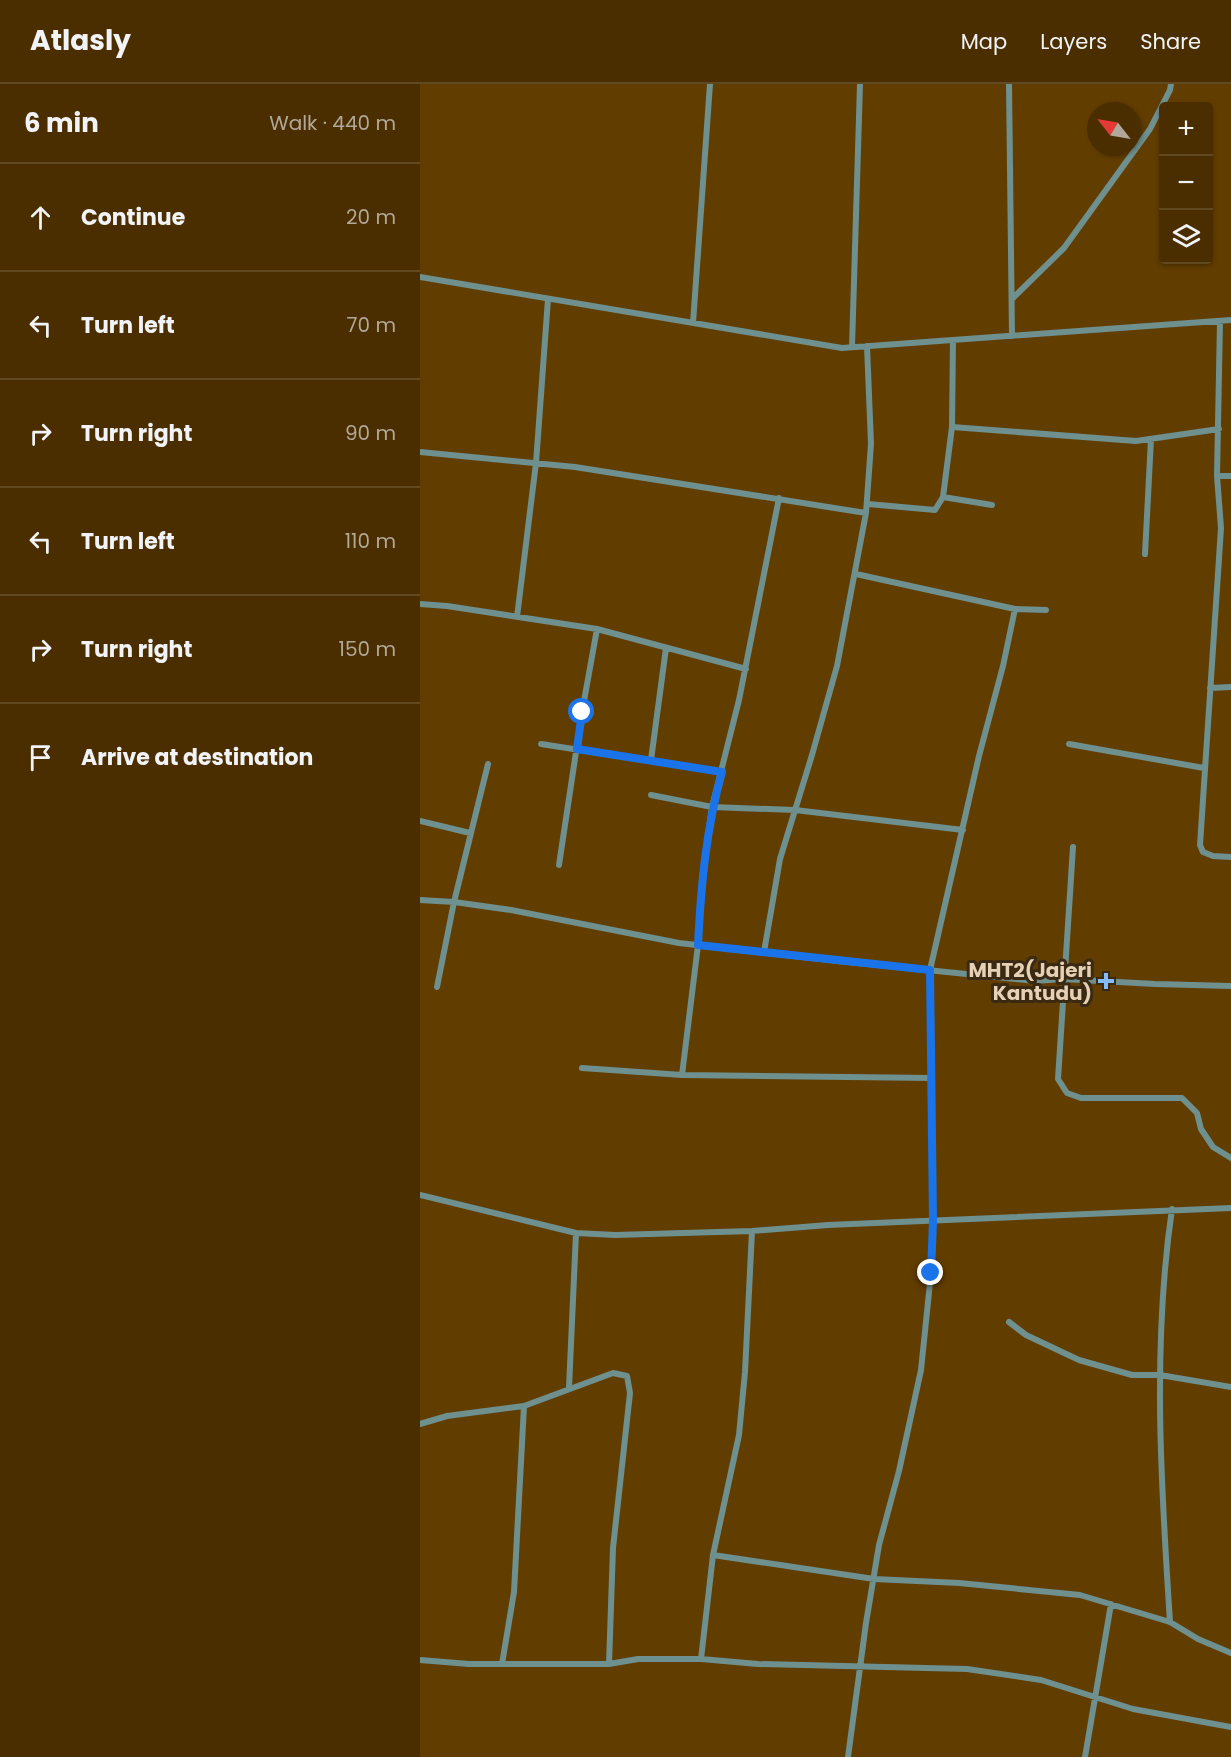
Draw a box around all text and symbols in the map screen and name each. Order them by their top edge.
text: Atlasly [30,21,131,60]
text: Map [961,27,1007,56]
text: Layers [1040,27,1107,56]
text: Share [1140,27,1201,56]
north arrow [1087,102,1141,156]
map controls [1159,102,1213,264]
button: + [1159,102,1213,156]
text: 6 min [24,105,99,141]
text: Walk · 440 m [269,109,396,137]
button: − [1159,156,1213,210]
icon: ahead [24,201,57,234]
text: Continue [81,202,185,233]
text: 20 m [346,203,396,231]
button: layers [1159,210,1213,264]
icon: left [24,309,57,342]
text: Turn left [81,310,175,341]
text: 70 m [347,311,396,339]
icon: right [24,417,57,450]
text: Turn right [81,418,192,449]
text: 90 m [345,419,396,447]
icon: left [24,525,57,558]
text: Turn left [81,526,175,557]
text: 110 m [345,527,396,555]
icon: right [24,633,57,666]
text: Turn right [81,634,192,665]
text: 150 m [339,635,396,663]
route start [568,698,594,724]
icon: arrive [24,741,57,774]
text: Arrive at destination [81,742,313,773]
place label: MHT2(Jajeri Kantudu) [968,956,1092,1007]
marker: MHT2(Jajeri Kantudu) [1097,972,1115,990]
route end [917,1259,943,1285]

